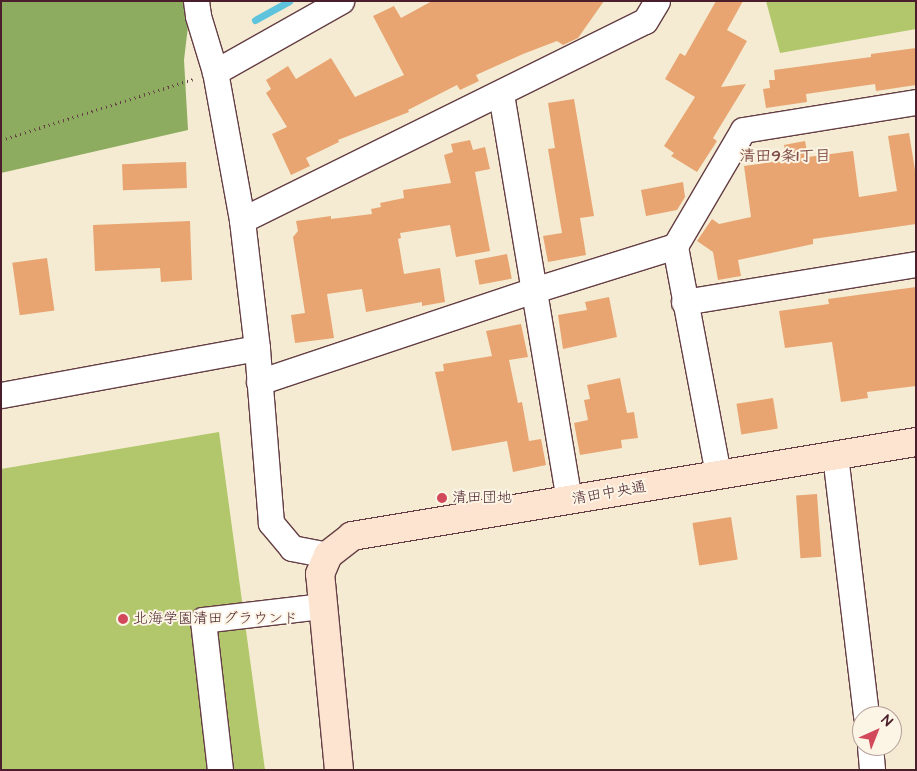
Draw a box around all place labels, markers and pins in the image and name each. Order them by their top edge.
place label: 清田団地 [452,489,512,507]
marker: 清田団地 [436,492,448,504]
place label: 北海学園清田グラウンド [133,610,298,628]
marker: 北海学園清田グラウンド [117,613,129,625]

